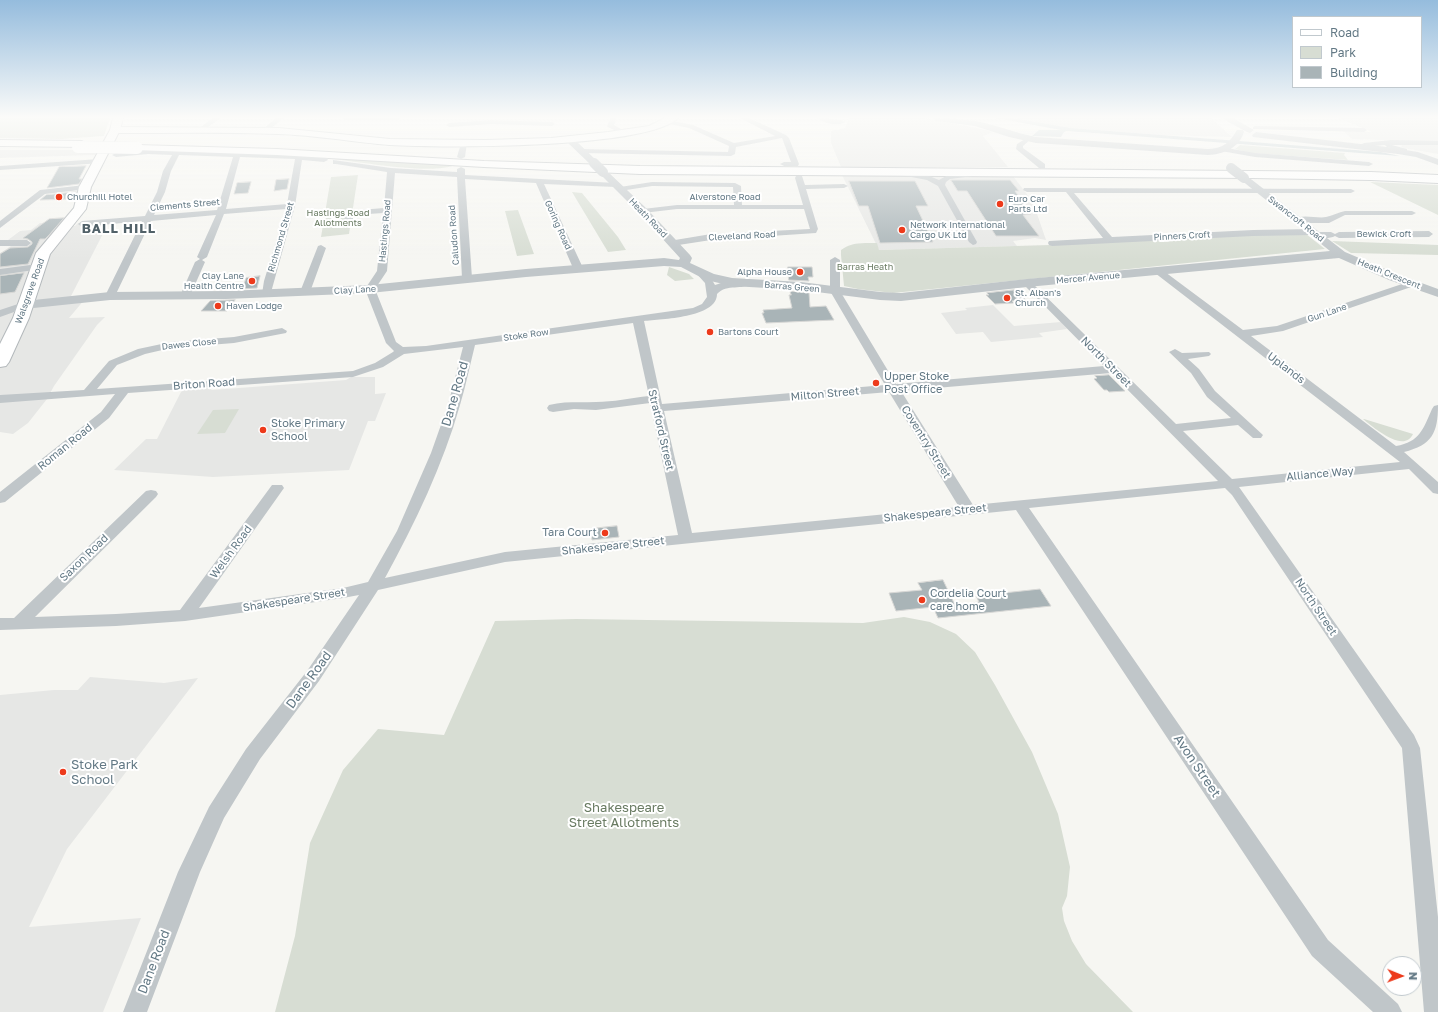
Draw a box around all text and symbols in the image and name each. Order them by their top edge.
legend [1292,16,1422,88]
text: Road [1330,25,1359,40]
text: Park [1330,45,1356,60]
text: Building [1330,65,1378,80]
marker: Churchill Hotel [54,192,64,202]
place label: Churchill Hotel [67,192,132,202]
street label: Alverstone Road [690,192,760,202]
place label: Euro Car Parts Ltd [1008,194,1047,215]
street label: Swancroft Road [1266,194,1326,244]
street label: Heath Road [627,196,669,240]
street label: Clements Street [150,197,220,213]
street label: Hastings Road [377,199,393,263]
street label: Goring Road [542,199,574,251]
marker: Euro Car Parts Ltd [995,199,1005,209]
street label: Richmond Street [266,201,296,273]
street label: Caludon Road [447,205,461,265]
park label: Hastings Road Allotments [307,208,369,229]
place label: Network International Cargo UK Ltd [910,220,1005,241]
district label: BALL HILL [82,221,156,237]
marker: Network International Cargo UK Ltd [897,225,907,235]
street label: Cleveland Road [708,229,776,243]
street label: Pinners Croft [1153,229,1211,243]
street label: Bewick Croft [1357,229,1411,239]
street label: Heath Crescent [1356,256,1422,292]
street label: Walsgrave Road [13,257,47,325]
park label: Barras Heath [837,262,893,272]
place label: Alpha House [737,267,792,277]
marker: Alpha House [795,267,805,277]
street label: Mercer Avenue [1056,270,1120,286]
place label: Clay Lane Health Centre [184,271,244,292]
marker: Clay Lane Health Centre [247,276,257,286]
street label: Barras Green [764,279,820,295]
street label: Clay Lane [334,284,376,296]
place label: St. Alban's Church [1015,288,1061,309]
marker: St. Alban's Church [1002,293,1012,303]
marker: Haven Lodge [213,301,223,311]
place label: Haven Lodge [226,301,282,311]
street label: Gun Lane [1306,301,1348,325]
street label: Stoke Row [503,326,549,344]
marker: Bartons Court [705,327,715,337]
place label: Bartons Court [718,327,779,337]
street label: North Street [1078,334,1134,390]
street label: Dawes Close [161,336,217,352]
street label: Uplands [1265,350,1307,386]
street label: Dane Road [438,360,472,428]
place label: Upper Stoke Post Office [884,370,949,396]
street label: Briton Road [173,375,235,393]
marker: Upper Stoke Post Office [871,378,881,388]
street label: Milton Street [790,384,860,404]
street label: Stratford Street [645,388,677,472]
street label: Coventry Street [898,403,954,481]
place label: Stoke Primary School [271,417,345,443]
street label: Roman Road [35,421,95,473]
marker: Stoke Primary School [258,425,268,435]
street label: Alliance Way [1286,464,1354,484]
street label: Shakespeare Street [883,501,987,525]
street label: Welsh Road [207,523,255,581]
place label: Tara Court [542,526,597,540]
marker: Tara Court [600,528,610,538]
street label: Saxon Road [57,532,111,584]
street label: Shakespeare Street [561,534,665,558]
street label: North Street [1292,576,1340,638]
street label: Shakespeare Street [242,585,346,615]
place label: Cordelia Court care home [930,587,1006,613]
marker: Cordelia Court care home [917,595,927,605]
street label: Dane Road [283,648,335,712]
street label: Avon Street [1170,732,1224,800]
place label: Stoke Park School [71,757,138,788]
marker: Stoke Park School [58,767,68,777]
park label: Shakespeare Street Allotments [569,800,679,831]
street label: Dane Road [135,928,173,996]
north arrow [1382,956,1422,996]
text: N [1407,972,1420,981]

